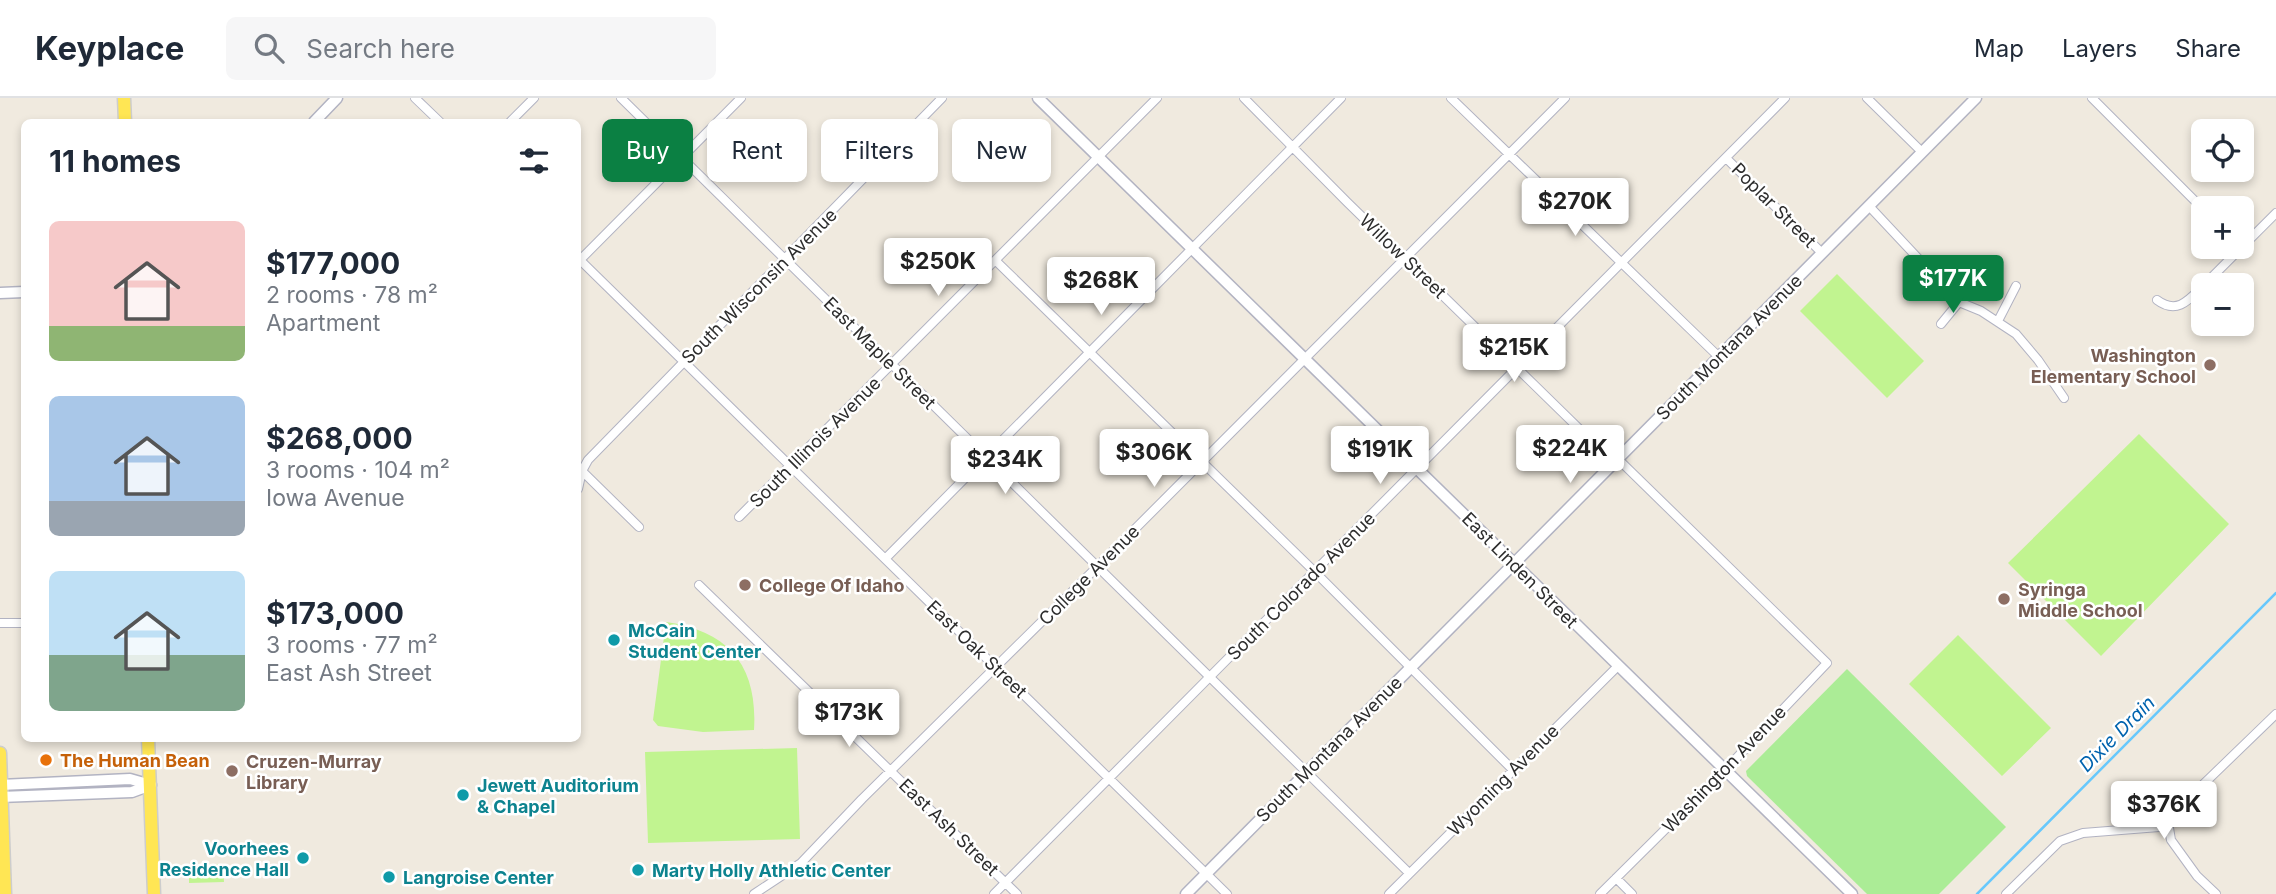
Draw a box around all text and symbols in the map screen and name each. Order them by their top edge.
search box [226,17,716,80]
text: Keyplace [35,28,184,68]
icon: search [250,29,288,67]
text: Search here [306,33,455,64]
text: Map [1974,34,2024,63]
text: Layers [2062,34,2137,63]
text: Share [2175,34,2241,63]
chip: Buy [602,119,693,182]
chip: Rent [707,119,807,182]
chip: Filters [821,119,938,182]
chip: New [952,119,1051,182]
map controls [2191,119,2254,336]
button: locate [2191,119,2254,182]
icon: filters [515,142,553,180]
text: 11 homes [49,143,181,179]
street label: Poplar Street [1728,159,1821,252]
pin: $270K [1526,178,1624,238]
text: $270K [1538,187,1612,215]
button: + [2191,196,2254,259]
street label: South Wisconsin Avenue [677,204,841,368]
street label: Willow Street [1355,210,1451,302]
pin: $250K [889,238,987,298]
text: $177,000 [266,245,400,281]
text: $250K [900,247,976,275]
icon: home [105,249,189,333]
pin: $177K [1904,256,2002,315]
pin: $268K [1052,258,1150,317]
text: $177K [1919,264,1987,292]
text: $268K [1063,266,1139,294]
street label: South Montana Avenue [1652,270,1806,424]
button: − [2191,273,2254,336]
text: 2 rooms · 78 m² [266,281,438,309]
street label: East Maple Street [820,293,940,413]
text: Apartment [266,309,380,337]
pin: $215K [1465,324,1563,384]
text: $215K [1479,333,1549,361]
place label: Washington Elementary School [2031,345,2196,387]
marker: Washington Elementary School [2202,357,2218,373]
street label: South Illinois Avenue [745,372,885,512]
text: $268,000 [266,420,413,456]
icon: home [105,424,189,508]
pin: $191K [1331,426,1429,486]
pin: $224K [1521,426,1619,485]
pin: $306K [1105,430,1203,489]
text: $224K [1532,434,1608,462]
text: $191K [1347,435,1413,463]
pin: $234K [956,436,1054,496]
text: $306K [1116,438,1192,466]
text: $234K [967,445,1043,473]
text: 3 rooms · 104 m² [266,456,450,484]
text: Iowa Avenue [266,484,405,512]
street label: South Colorado Avenue [1223,508,1379,664]
street label: East Linden Street [1458,508,1582,632]
street label: College Avenue [1035,521,1143,629]
place label: College Of Idaho [759,575,905,596]
marker: College Of Idaho [737,577,753,593]
place label: Syringa Middle School [2018,579,2143,621]
marker: Syringa Middle School [1996,591,2012,607]
text: $173,000 [266,595,404,631]
street label: East Oak Street [923,596,1031,702]
icon: home [105,599,189,683]
place label: McCain Student Center [628,620,761,662]
text: 3 rooms · 77 m² [266,631,438,659]
marker: McCain Student Center [606,632,622,648]
text: East Ash Street [266,659,432,687]
street label: South Montana Avenue [1252,672,1406,826]
pin: $173K [800,690,898,749]
water label: Dixie Drain [2074,691,2160,777]
text: $173K [814,698,884,726]
street label: Washington Avenue [1658,701,1790,837]
street label: Wyoming Avenue [1443,720,1563,840]
place label: The Human Bean [60,750,210,771]
place label: Cruzen-Murray Library [246,751,382,793]
marker: The Human Bean [38,752,54,768]
marker: Cruzen-Murray Library [224,763,240,779]
street label: East Ash Street [895,774,1003,880]
place label: Jewett Auditorium & Chapel [477,775,639,817]
pin: $376K [2115,782,2213,841]
marker: Jewett Auditorium & Chapel [455,787,471,803]
text: $376K [2127,790,2201,818]
place label: Voorhees Residence Hall [159,838,289,880]
marker: Voorhees Residence Hall [295,850,311,866]
place label: Marty Holly Athletic Center [652,860,891,881]
marker: Marty Holly Athletic Center [630,862,646,878]
place label: Langroise Center [403,867,554,888]
marker: Langroise Center [381,869,397,885]

